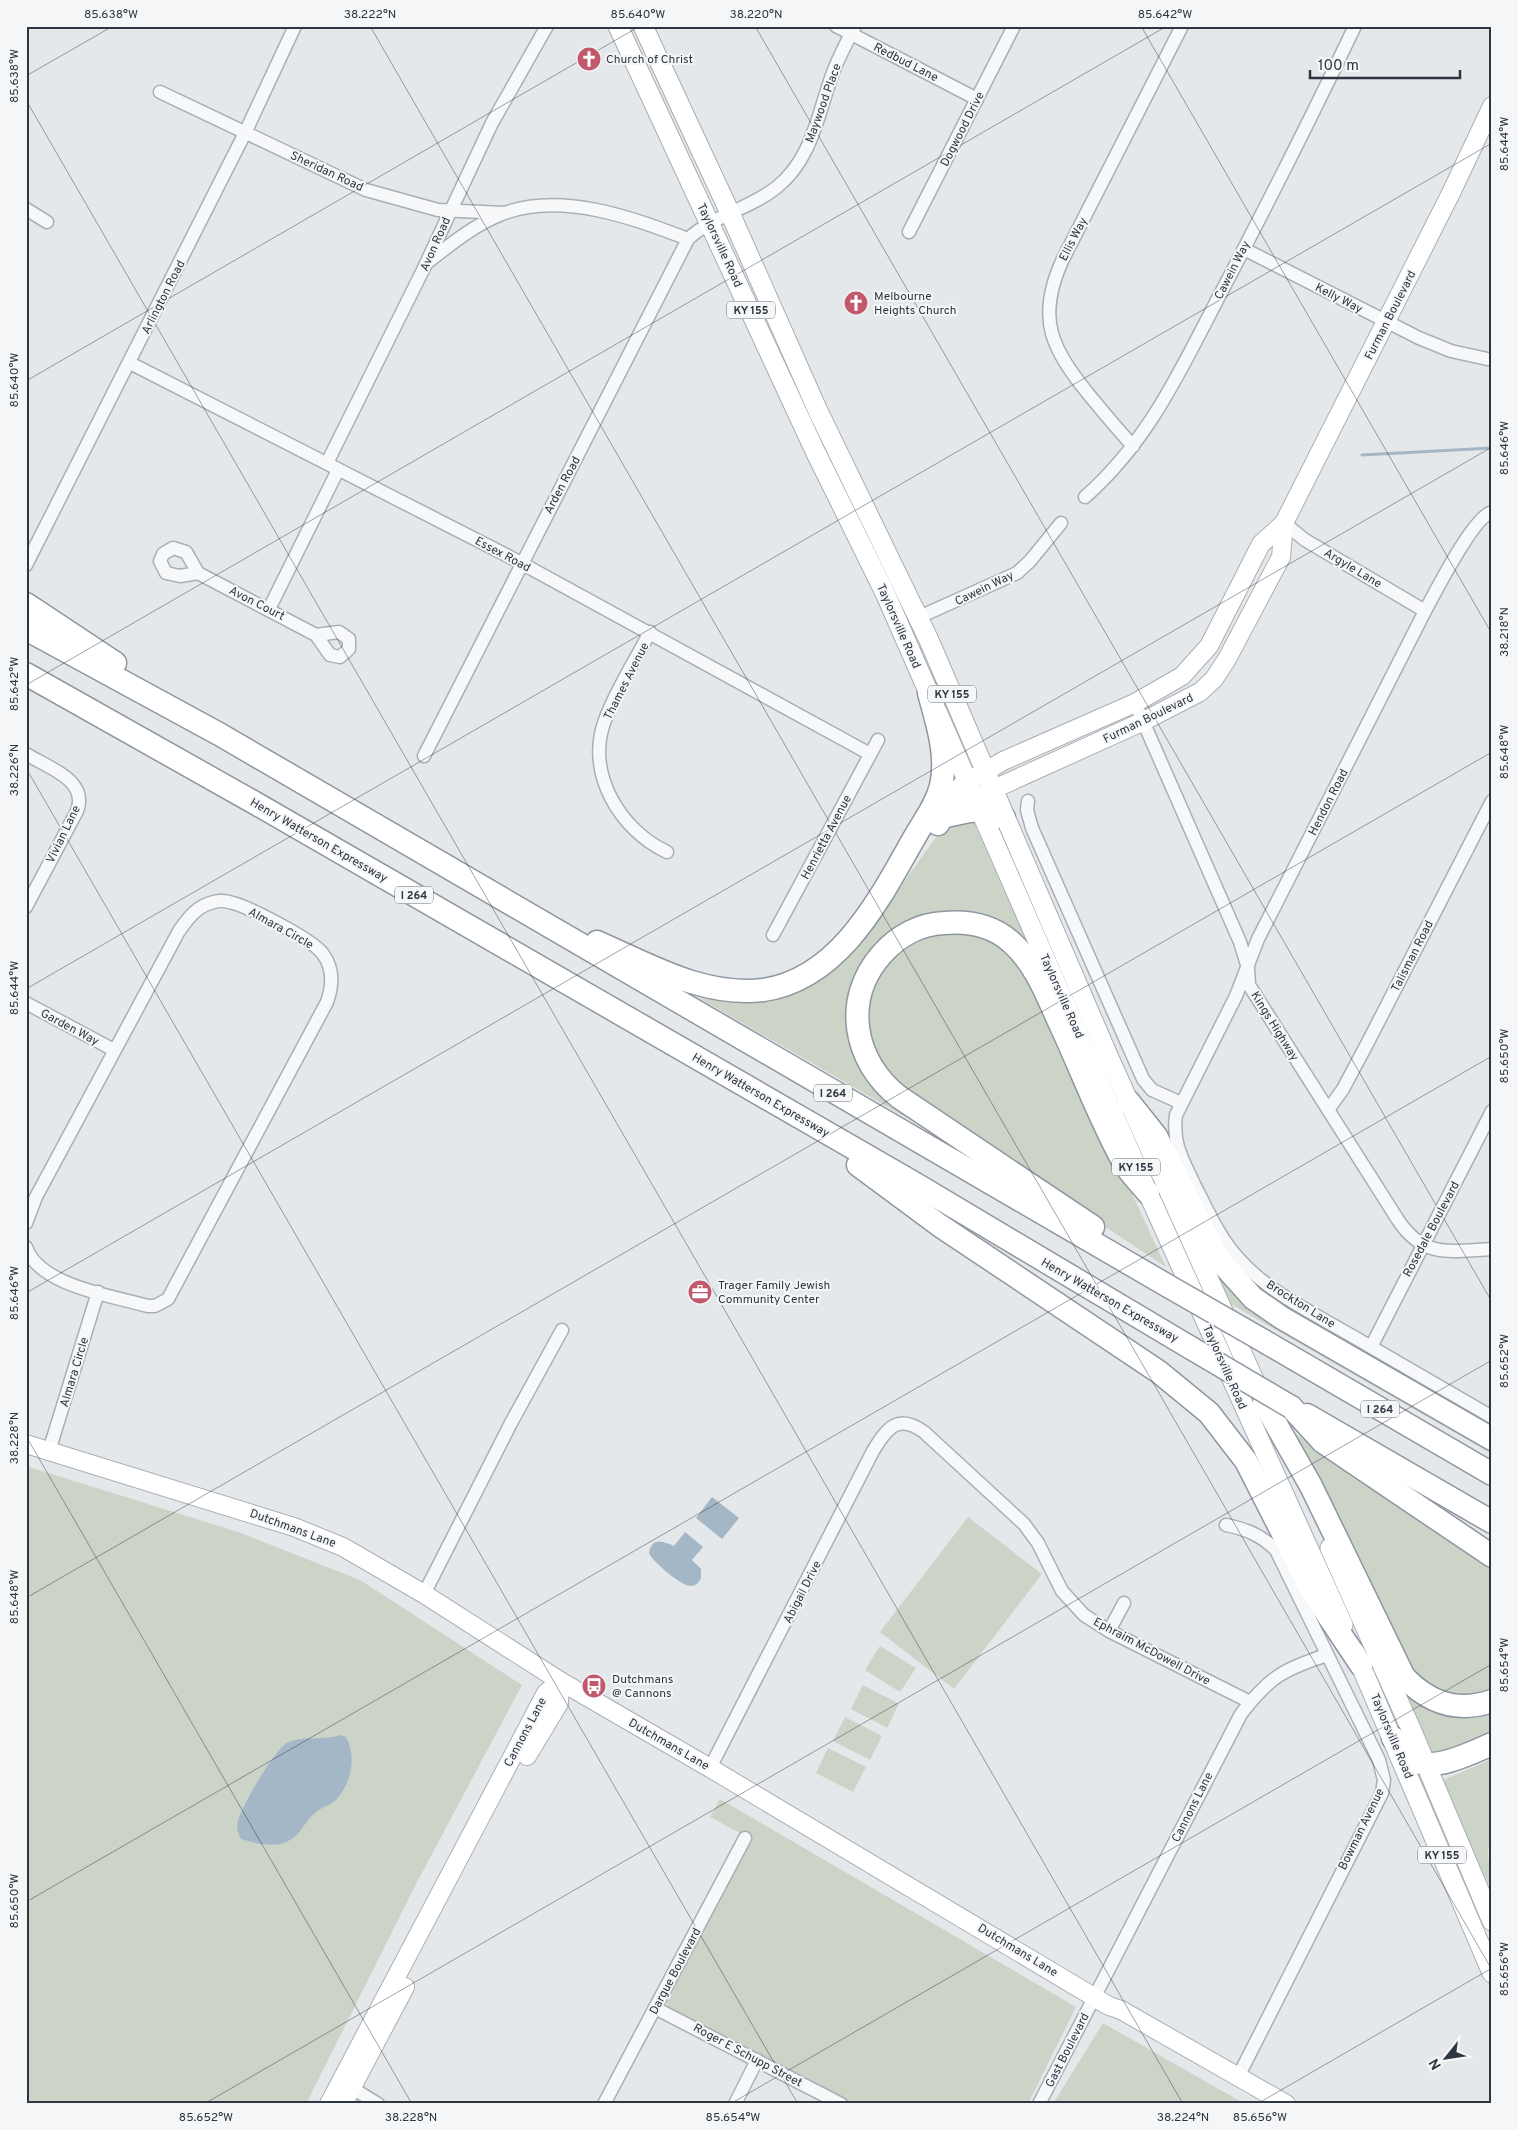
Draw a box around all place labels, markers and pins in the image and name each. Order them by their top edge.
church icon: Church of Christ [576,46,602,72]
place label: Church of Christ [606,52,693,68]
place label: Melbourne Heights Church [874,289,957,319]
church icon: Melbourne Heights Church [843,290,869,316]
place label: Trager Family Jewish Community Center [718,1278,830,1308]
office icon: Trager Family Jewish Community Center [687,1279,713,1305]
place label: Dutchmans @ Cannons [612,1672,673,1702]
bus stop icon: Dutchmans @ Cannons [581,1673,607,1699]

